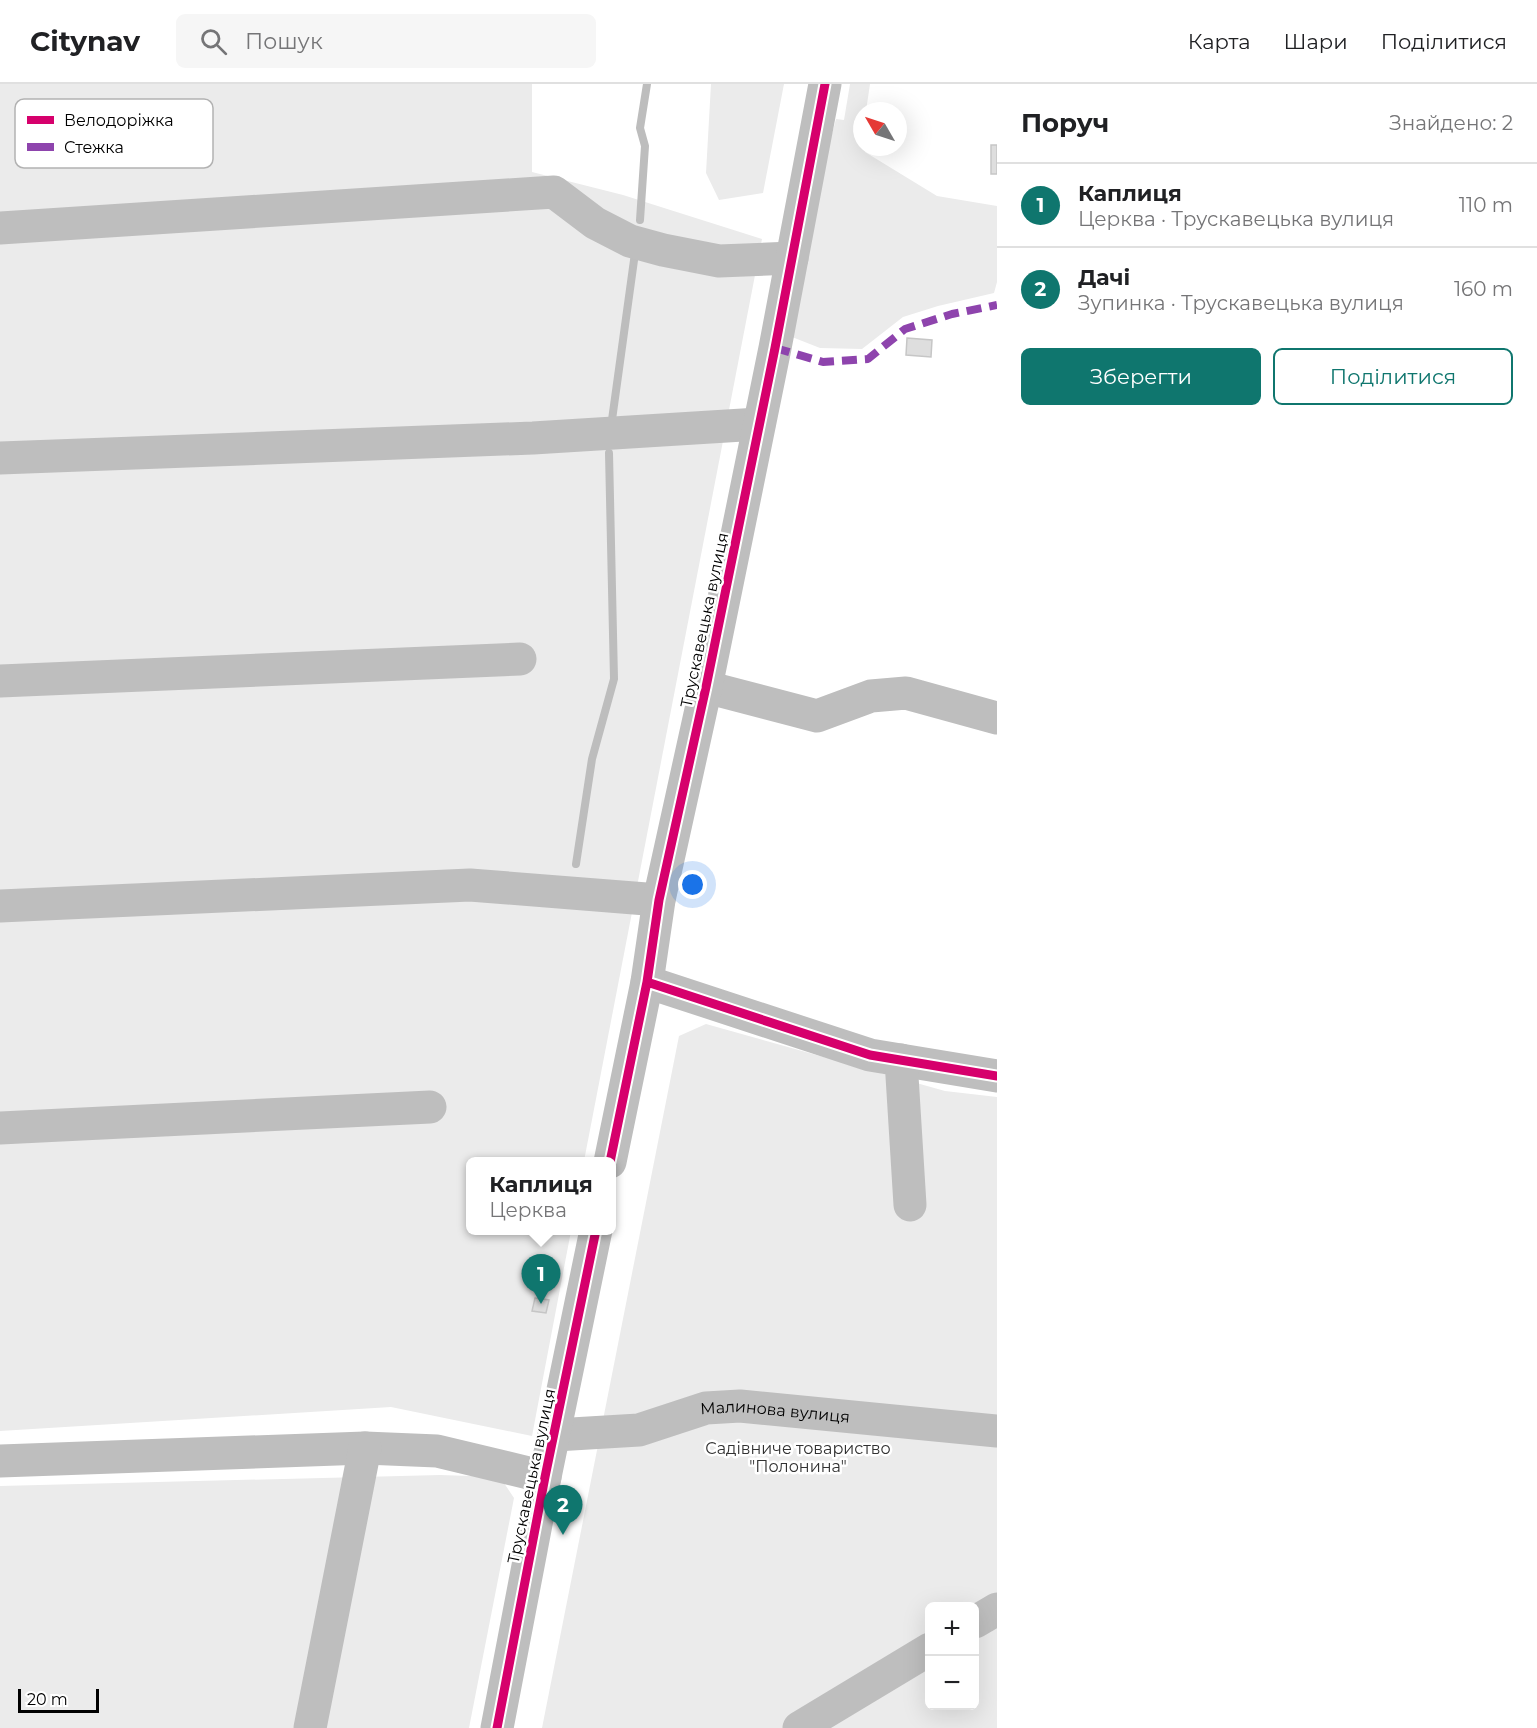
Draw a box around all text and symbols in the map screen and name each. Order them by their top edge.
search box [176,14,596,68]
text: Citynav [30,24,140,58]
icon: search [197,25,230,58]
text: Пошук [245,28,323,55]
text: Карта [1188,29,1251,54]
text: Шари [1284,29,1348,54]
text: Поділитися [1381,29,1507,54]
legend [15,99,213,168]
north arrow [853,102,907,156]
text: Поруч [1021,107,1109,139]
text: Велодоріжка [64,111,174,130]
text: Знайдено: 2 [1389,111,1513,135]
text: Стежка [64,138,124,157]
text: Каплиця [1078,180,1182,207]
text: 1 [1037,193,1044,217]
text: 110 m [1459,193,1513,217]
text: Церква · Трускавецька вулиця [1078,207,1394,231]
text: Дачі [1078,264,1130,291]
text: 2 [1035,277,1046,301]
text: 160 m [1454,277,1513,301]
text: Зупинка · Трускавецька вулиця [1078,291,1404,315]
button: Зберегти [1021,348,1261,405]
button: Поділитися [1273,348,1513,405]
street label: Трускавецька вулиця [677,531,732,709]
your location [678,870,707,899]
popup [466,1157,616,1235]
text: Каплиця [489,1171,593,1198]
text: Церква [489,1198,567,1222]
pin: 1 [522,1254,560,1304]
street label: Трускавецька вулиця [504,1387,559,1565]
street label: Малинова вулиця [700,1397,851,1427]
park label: Садівниче товариство "Полонина" [705,1439,891,1476]
pin: 2 [544,1486,582,1535]
map controls [925,1602,979,1710]
button: + [925,1602,979,1656]
button: − [925,1656,979,1710]
scale bar [18,1686,99,1714]
text: 20 m [27,1690,68,1709]

